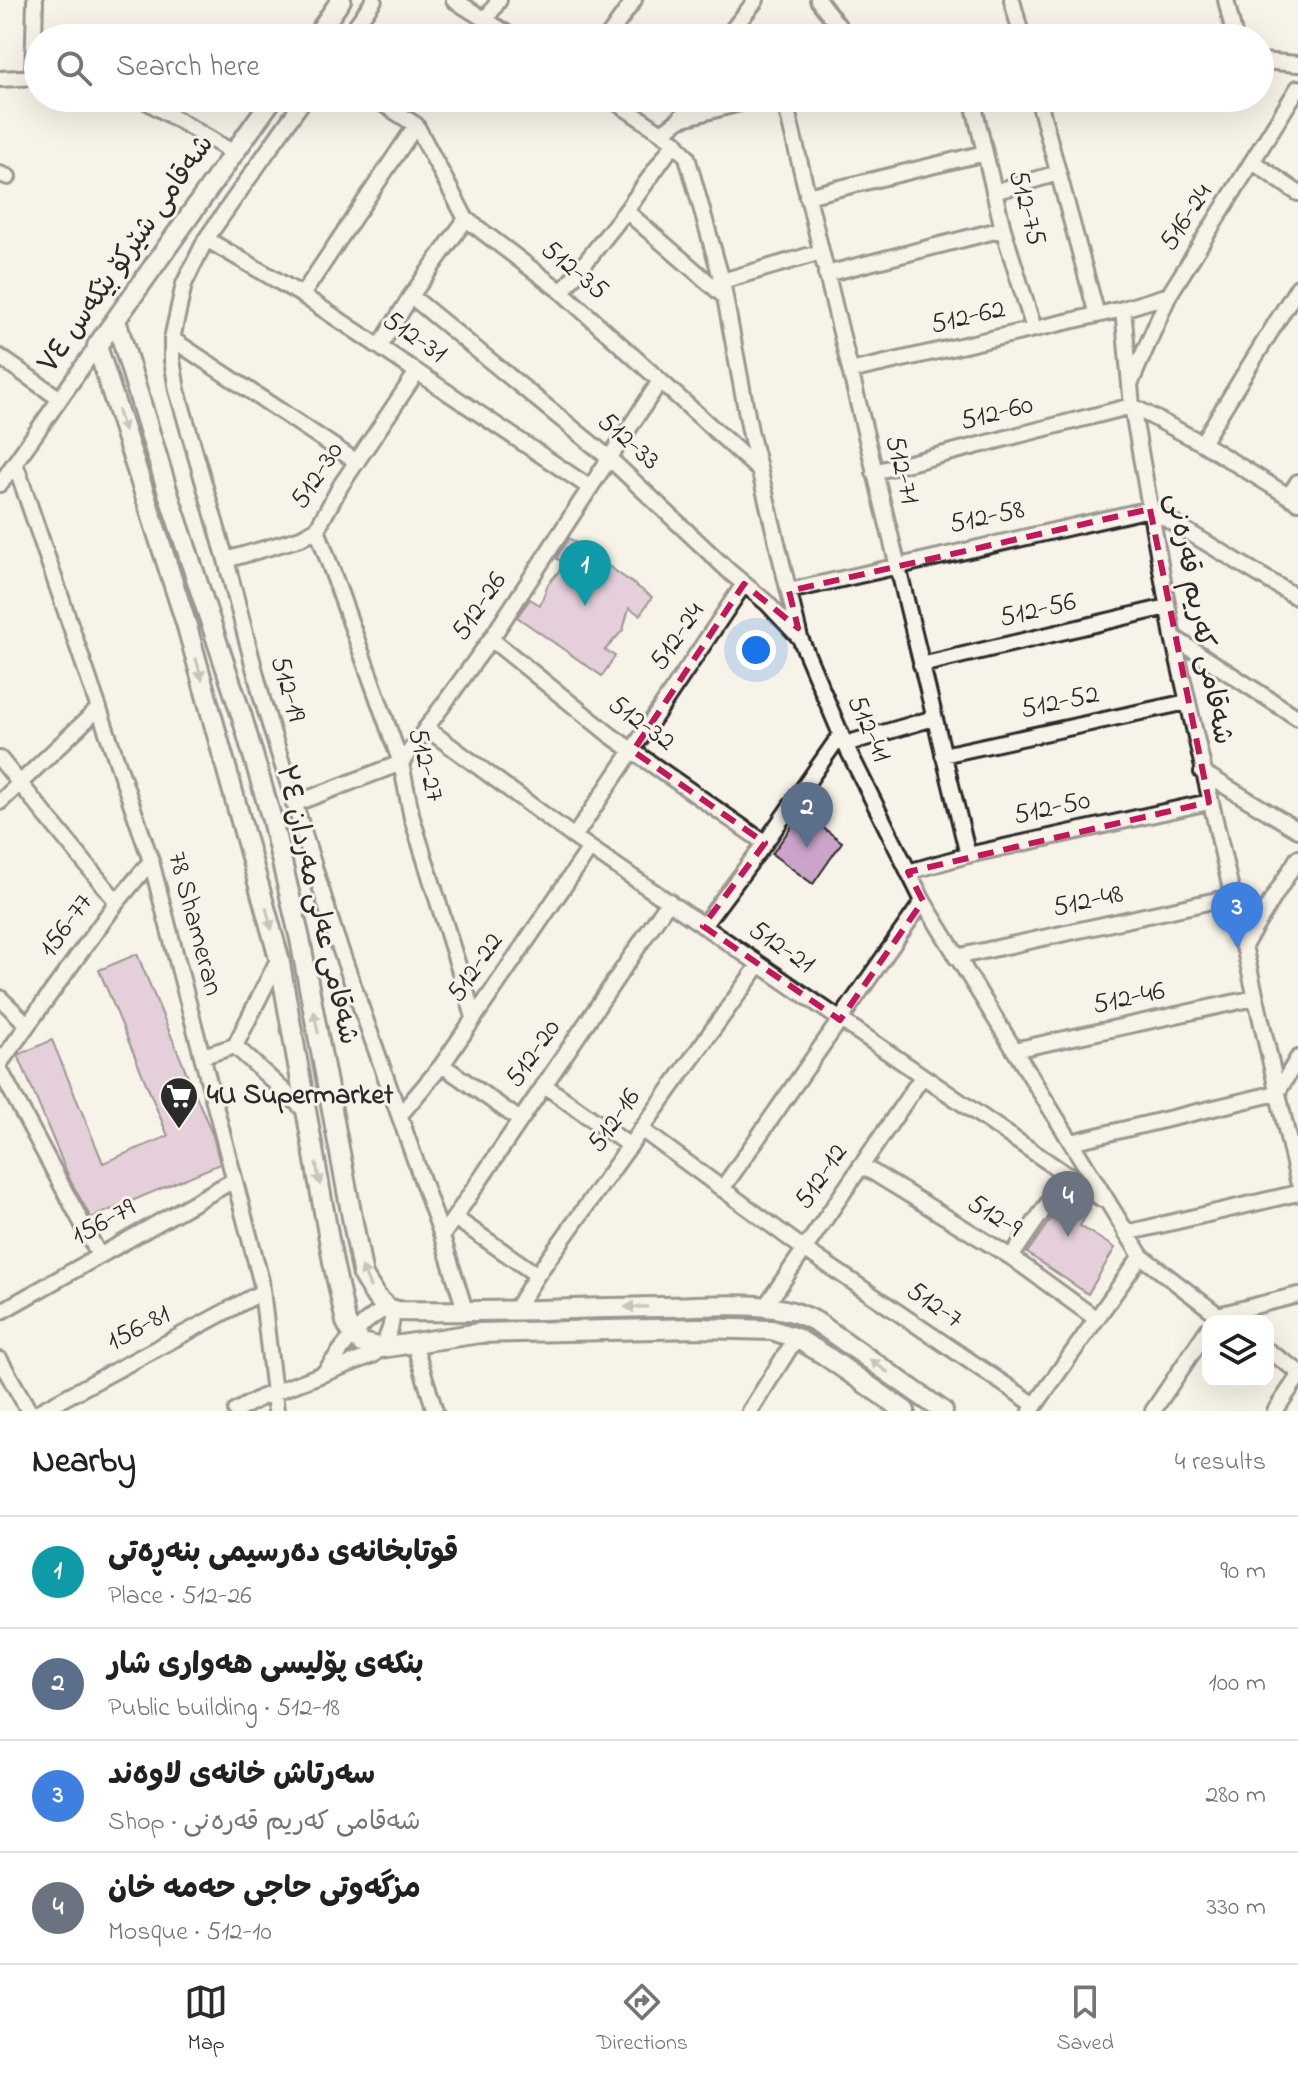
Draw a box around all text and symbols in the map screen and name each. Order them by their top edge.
search box [24,24,1274,112]
icon: search [52,46,96,90]
text: Search here [116,46,260,90]
street label: شەقامی شێرکۆ بێکەس ٧٤ [29,127,225,383]
street label: 512-75 [996,166,1056,250]
street label: 516-24 [1150,176,1224,260]
street label: 512-35 [531,231,617,311]
street label: 512-62 [927,290,1010,346]
street label: 512-31 [374,301,454,375]
street label: 512-60 [956,385,1038,443]
street label: 512-33 [587,403,669,481]
one-way arrow [115,409,128,433]
street label: 512-71 [873,431,929,509]
street label: 512-30 [281,434,355,518]
street label: 512-58 [946,490,1028,546]
street label: شەقامی کەریم قەرەنی [1153,490,1243,748]
pin: 1 [559,540,611,606]
street label: 512-26 [442,564,518,650]
street label: 512-56 [996,582,1080,640]
street label: 512-24 [640,594,716,679]
your location [736,630,776,670]
street label: 512-19 [258,651,316,727]
one-way arrow [193,657,206,681]
street label: 512-52 [1017,675,1103,731]
street label: 512-32 [599,685,683,763]
street label: 512-41 [835,689,901,769]
street label: 512-27 [396,724,455,807]
street label: شەقامی عەلی مەردان ٣٤ [264,761,368,1049]
street label: 512-50 [1010,781,1094,837]
pin: 2 [781,782,833,848]
street label: 78 Shameran [155,848,233,1000]
street label: 512-48 [1049,875,1127,929]
pin: 3 [1211,882,1263,948]
street label: 156-77 [30,885,105,967]
one-way arrow [263,907,275,932]
street label: 512-21 [740,911,822,985]
street label: 512-22 [437,924,515,1011]
street label: 512-46 [1089,971,1169,1027]
one-way arrow [310,1010,322,1035]
street label: 512-20 [496,1011,572,1097]
supermarket icon: 4U Supermarket [158,1075,200,1130]
place label: 4U Supermarket [207,1076,394,1117]
street label: 512-16 [578,1080,652,1162]
street label: 512-12 [785,1136,859,1218]
one-way arrow [312,1162,325,1187]
pin: 4 [1042,1171,1094,1237]
street label: 512-9 [959,1184,1030,1250]
street label: 156-79 [64,1188,144,1257]
one-way arrow [359,1265,372,1289]
street label: 512-7 [897,1272,971,1340]
street label: 156-81 [100,1295,178,1363]
one-way arrow [623,1301,648,1314]
map controls [1202,1315,1274,1387]
button: layers [1202,1315,1274,1387]
one-way arrow [869,1359,890,1374]
text: Nearby [32,1438,136,1488]
text: 4 results [1175,1444,1266,1482]
text: قوتابخانەی دەرسیمی بنەڕەتی [108,1532,459,1576]
text: 1 [54,1553,62,1591]
text: 90 m [1220,1553,1266,1591]
text: Place · 512-26 [108,1578,252,1616]
text: بنکەی پۆلیسی هەواری شار [108,1644,424,1688]
text: 2 [52,1665,64,1703]
text: 100 m [1209,1665,1266,1703]
text: Public building · 512-18 [108,1690,340,1728]
text: سەرتاش خانەی لاوەند [108,1754,375,1798]
text: 3 [53,1777,63,1815]
text: 280 m [1205,1777,1266,1815]
text: Shop · شەقامی کەریم قەرەنی [108,1804,421,1842]
text: مزگەوتی حاجی حەمە خان [108,1868,421,1912]
text: 4 [53,1889,63,1927]
text: 330 m [1207,1889,1266,1927]
text: Mosque · 512-10 [108,1914,272,1952]
tab: Map [184,1980,228,2060]
tab: Directions [597,1980,688,2060]
tab: Saved [1056,1980,1114,2060]

